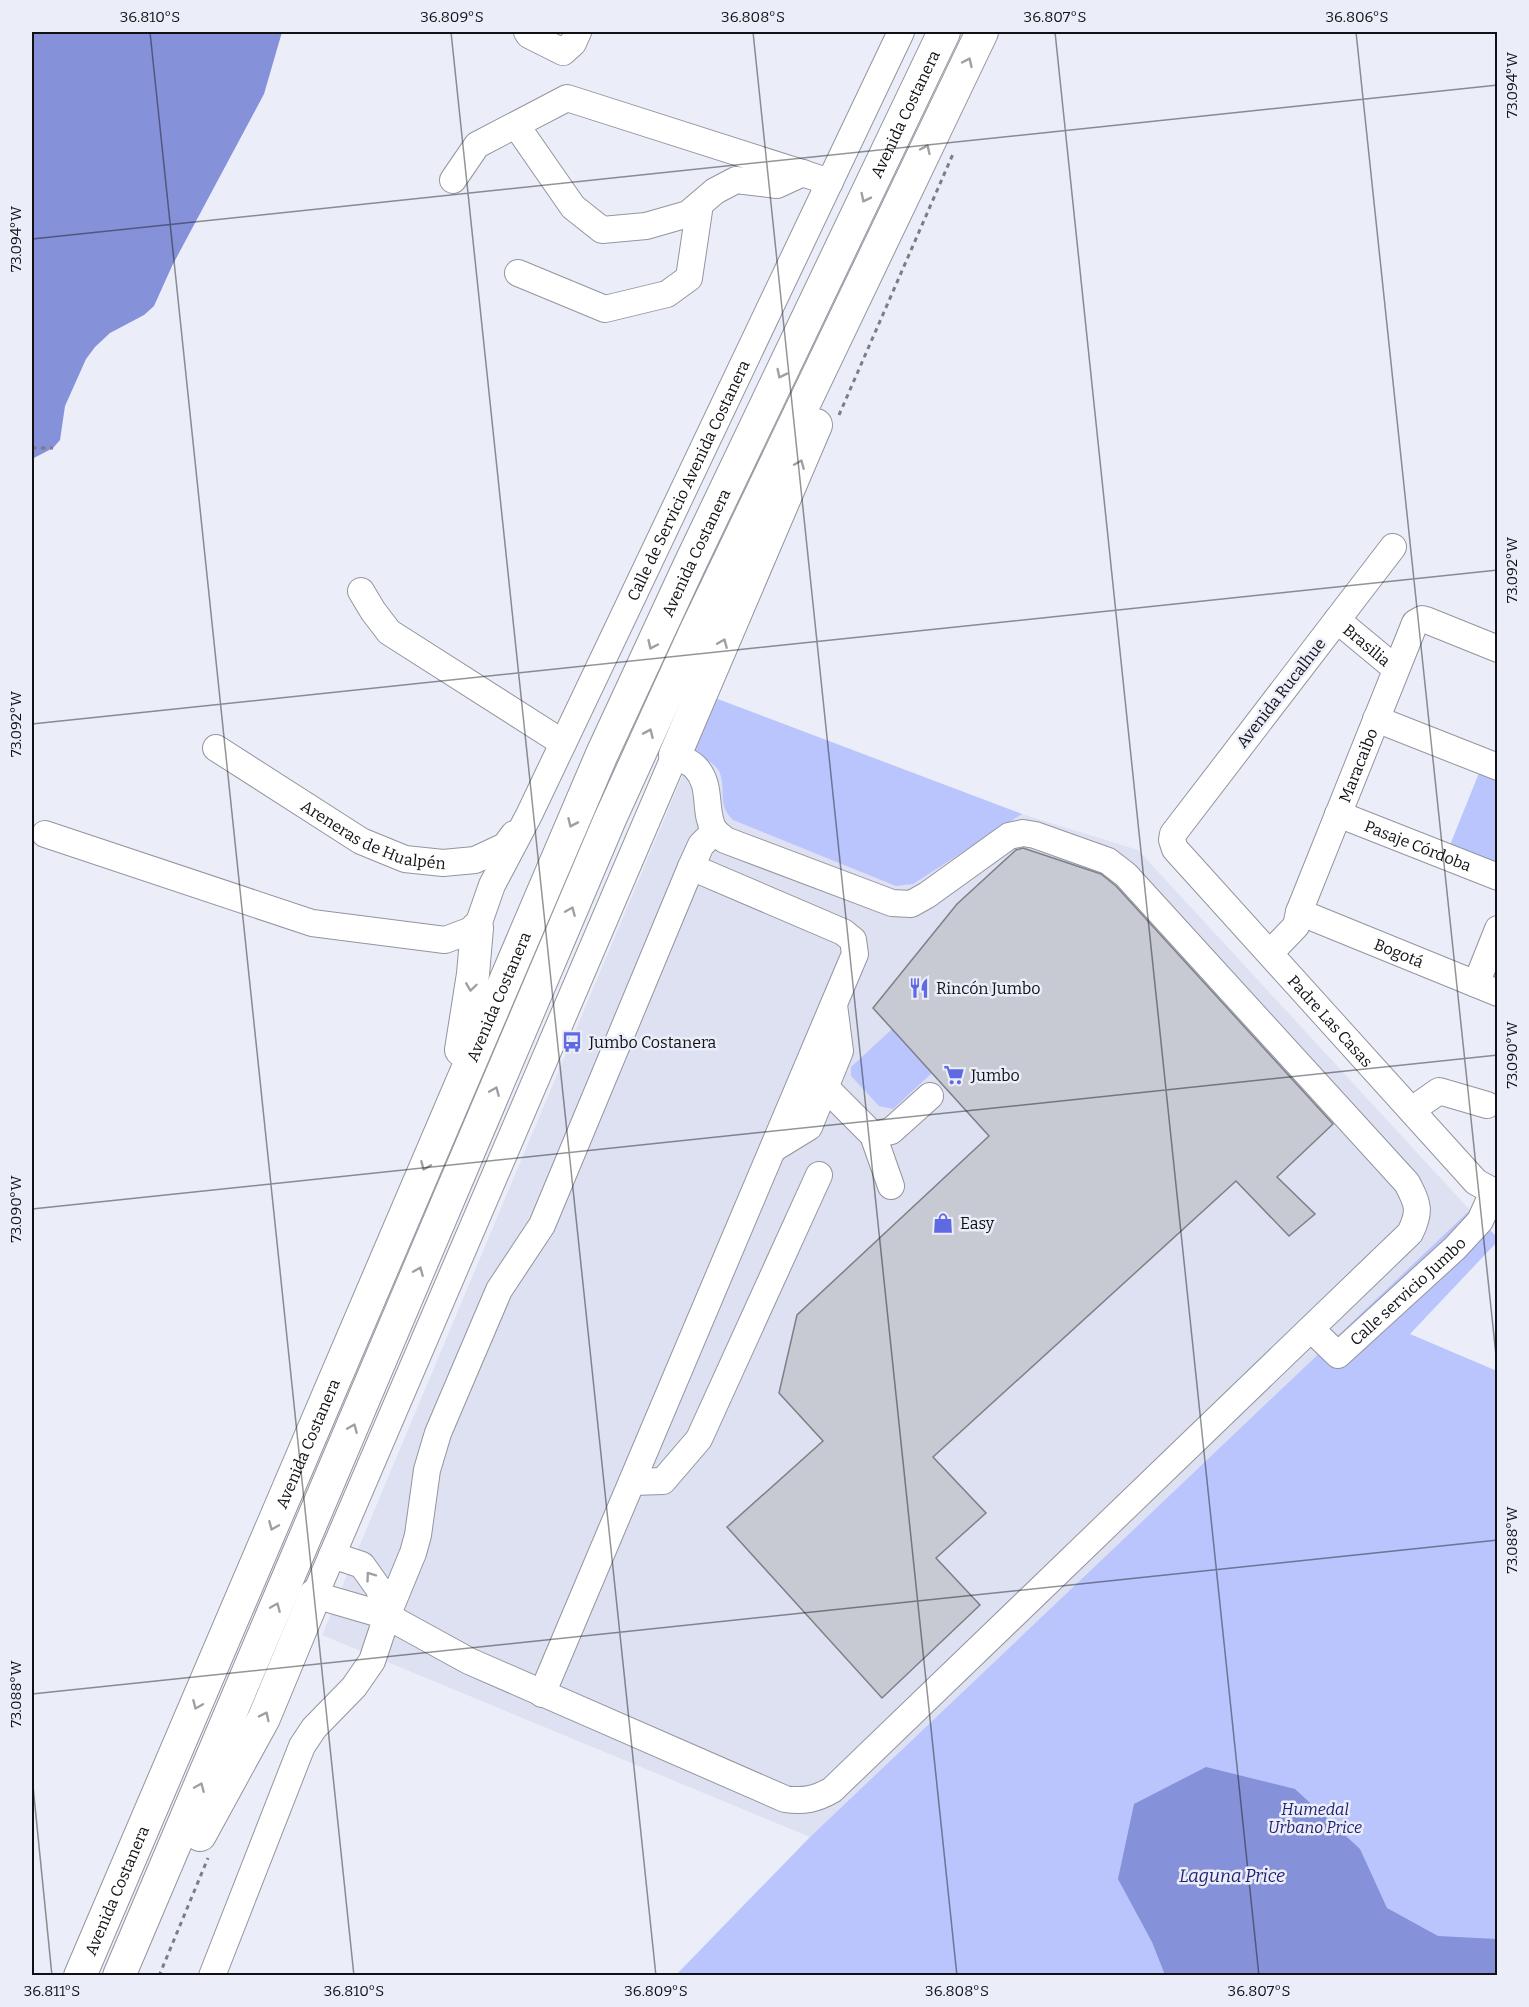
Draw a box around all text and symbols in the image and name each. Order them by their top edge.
text: 36.810°S [120,8,180,26]
text: 36.809°S [420,8,484,26]
text: 36.808°S [721,8,785,26]
text: 36.807°S [1024,8,1086,26]
text: 36.806°S [1325,8,1389,26]
street label: Avenida Costanera [866,47,944,181]
text: 73.094°W [1503,51,1521,118]
one-way arrow [960,58,972,69]
one-way arrow [919,145,931,156]
one-way arrow [861,192,873,203]
text: 73.094°W [7,205,25,272]
street label: Calle de Servicio Avenida Costanera [625,356,753,604]
one-way arrow [777,368,789,379]
one-way arrow [793,459,805,470]
street label: Avenida Costanera [657,486,733,620]
text: 73.092°W [1503,536,1521,603]
street label: Brasilia [1339,620,1395,670]
street label: Avenida Rucalhue [1232,634,1330,752]
one-way arrow [647,638,659,649]
one-way arrow [716,638,728,649]
text: 73.092°W [7,690,25,757]
street label: Maracaibo [1335,725,1381,805]
one-way arrow [642,728,654,739]
street label: Areneras de Hualpén [298,796,447,873]
one-way arrow [567,816,579,827]
street label: Pasaje Córdoba [1362,816,1474,875]
one-way arrow [564,907,576,918]
street label: Avenida Costanera [462,929,535,1064]
street label: Bogotá [1372,934,1427,971]
street label: Padre Las Casas [1284,971,1377,1071]
restaurant icon: Rincón Jumbo [907,976,931,1000]
place label: Rincón Jumbo [936,979,1040,998]
one-way arrow [465,982,478,991]
text: 73.090°W [1503,1021,1521,1089]
bus stop icon: Jumbo Costanera [560,1030,584,1054]
place label: Jumbo Costanera [588,1033,716,1052]
supermarket icon: Jumbo [942,1063,966,1087]
place label: Jumbo [970,1066,1020,1085]
one-way arrow [488,1086,500,1097]
one-way arrow [420,1160,432,1171]
text: 73.090°W [7,1175,25,1243]
shop icon: Easy [931,1211,955,1235]
place label: Easy [960,1214,995,1233]
street label: Calle servicio Jumbo [1346,1233,1470,1349]
one-way arrow [412,1266,424,1277]
street label: Avenida Costanera [271,1376,344,1511]
one-way arrow [345,1423,357,1434]
text: 73.088°W [1503,1506,1521,1574]
one-way arrow [268,1520,280,1531]
one-way arrow [366,1571,377,1582]
one-way arrow [269,1602,281,1613]
text: 73.088°W [7,1660,25,1728]
one-way arrow [192,1699,204,1710]
one-way arrow [257,1711,269,1722]
one-way arrow [193,1782,205,1793]
park label: Humedal Urbano Price [1268,1800,1362,1837]
street label: Avenida Costanera [80,1823,153,1958]
water label: Laguna Price [1179,1865,1285,1887]
text: 36.811°S [24,1982,80,2000]
text: 36.810°S [324,1982,384,2000]
text: 36.809°S [624,1982,688,2000]
text: 36.808°S [925,1982,989,2000]
text: 36.807°S [1228,1982,1290,2000]

